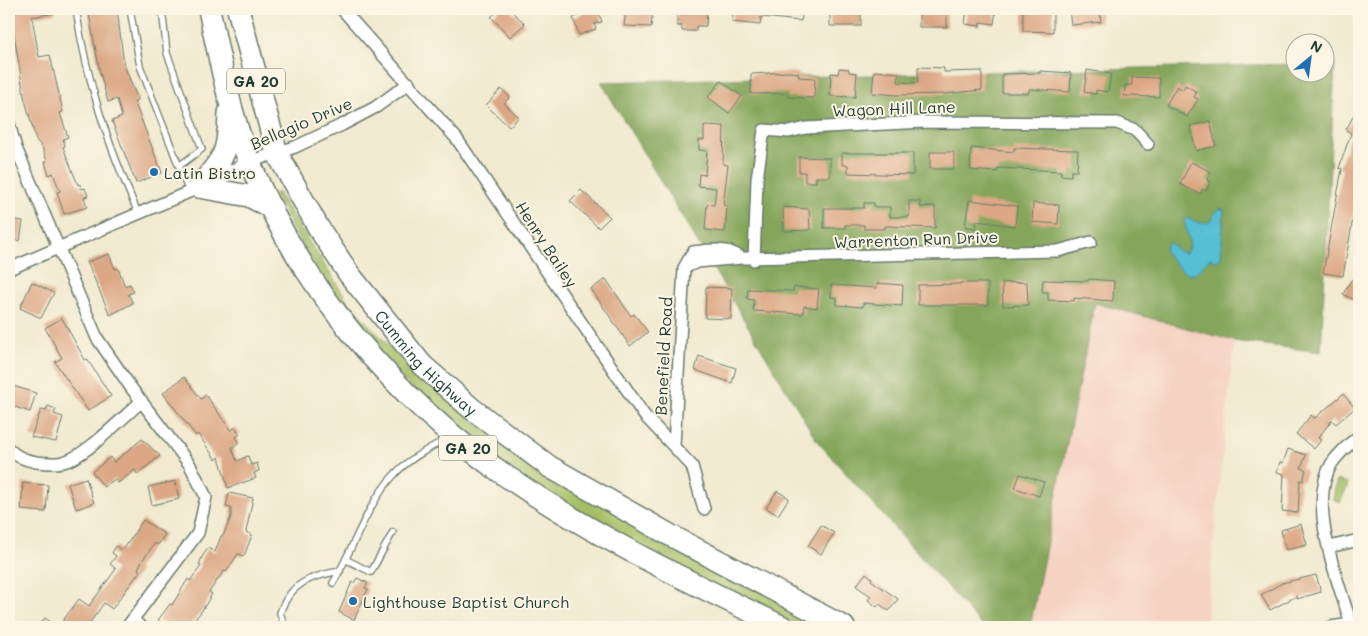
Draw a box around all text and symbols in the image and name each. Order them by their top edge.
north arrow [1286,32,1336,82]
text: N [1307,35,1326,57]
road number: GA 20 [227,68,285,94]
street label: Bellagio Drive [247,92,355,154]
street label: Wagon Hill Lane [832,95,956,121]
place label: Latin Bistro [164,162,255,183]
marker: Latin Bistro [148,166,160,178]
street label: Henry Bailey [511,197,583,291]
street label: Warrenton Run Drive [833,226,999,252]
street label: Benefield Road [649,296,677,416]
street label: Cumming Highway [371,305,482,420]
road number: GA 20 [439,436,497,460]
place label: Lighthouse Baptist Church [363,591,569,612]
marker: Lighthouse Baptist Church [347,595,359,607]

